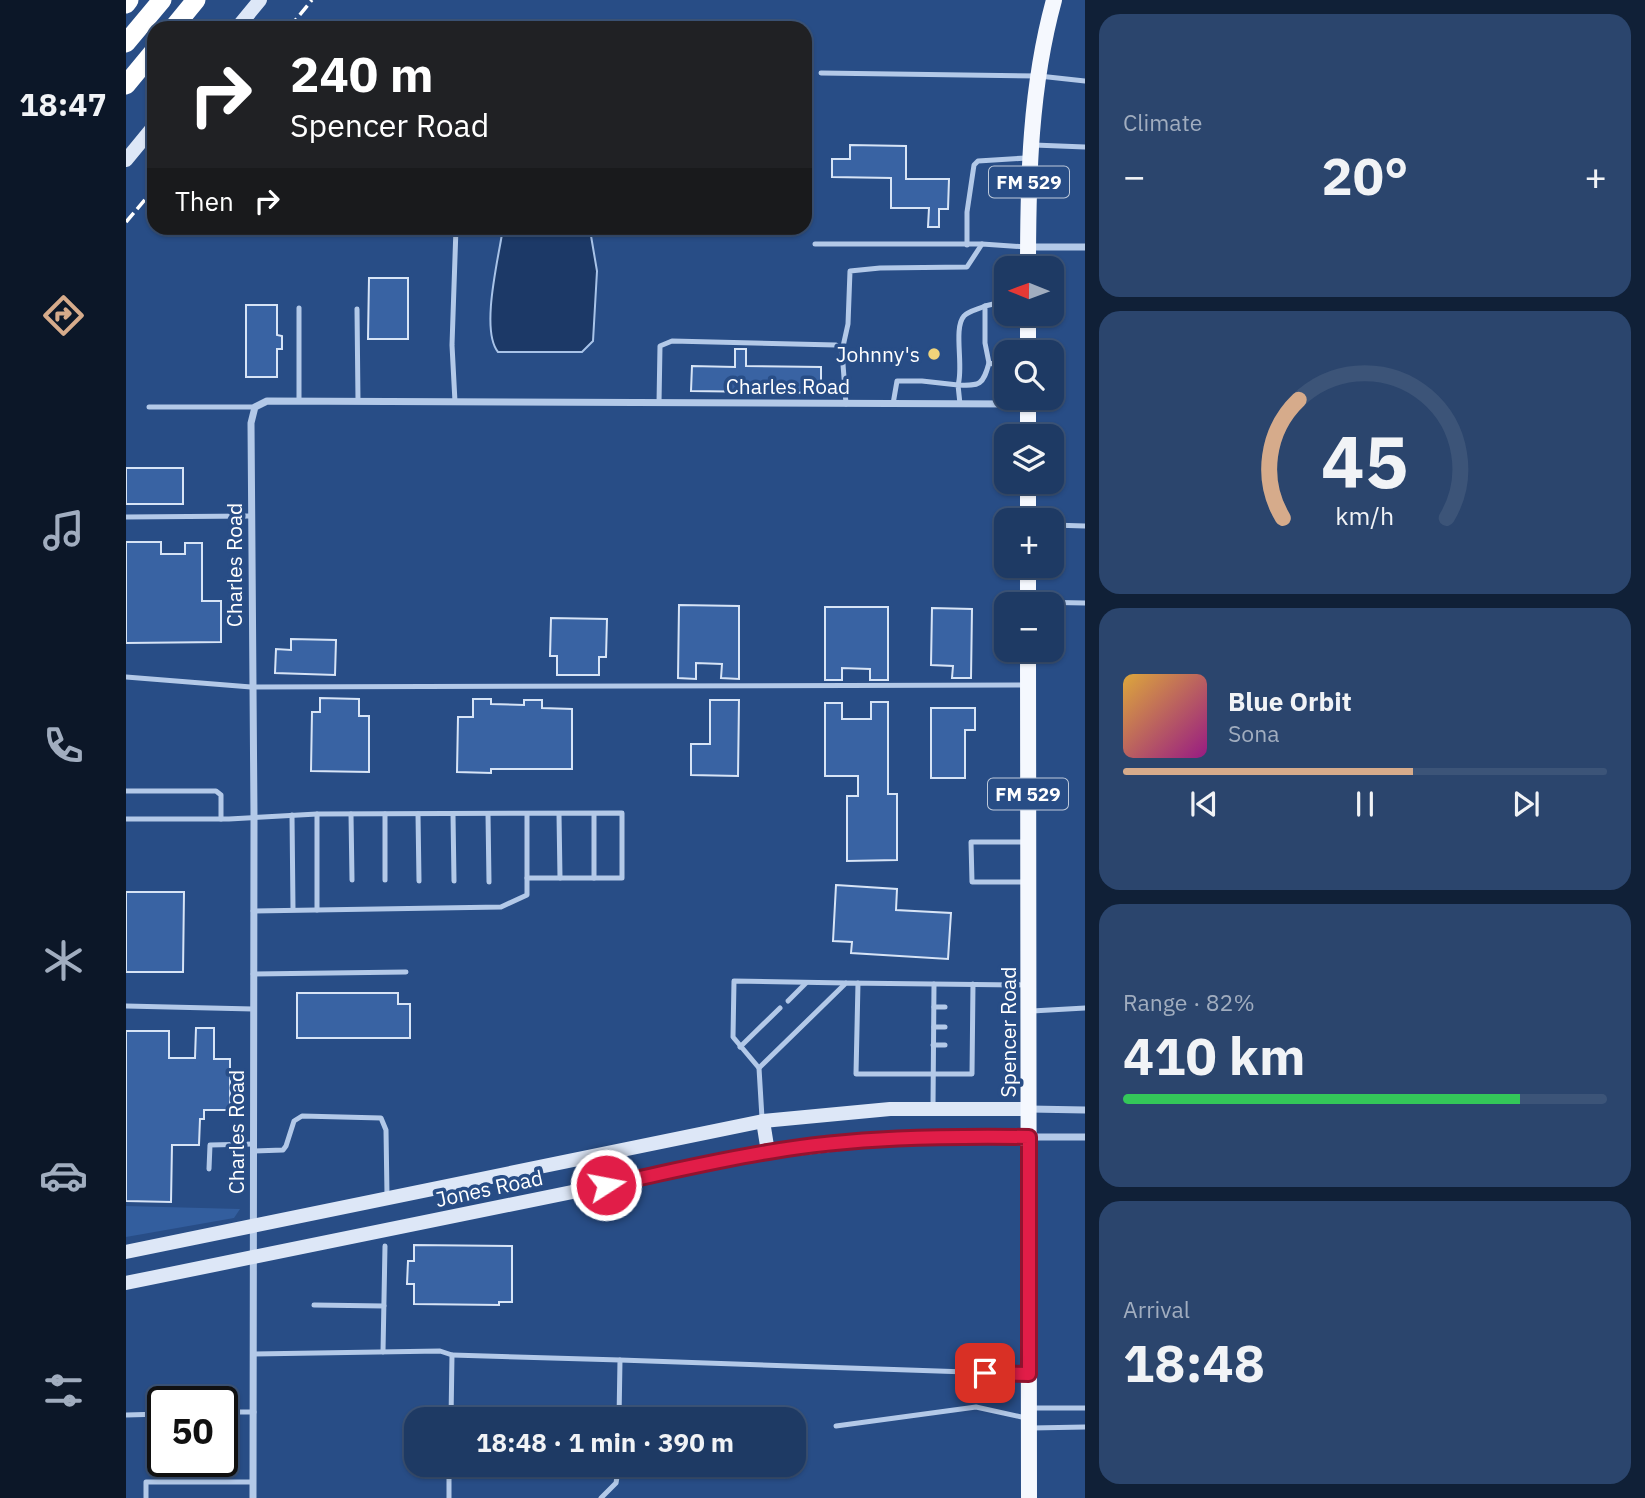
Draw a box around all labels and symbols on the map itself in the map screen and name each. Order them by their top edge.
road number: FM 529 [989,166,1069,198]
north arrow [994,256,1064,326]
place label: Johnny's [836,340,920,368]
marker: Johnny's [926,346,942,362]
street label: Charles Road [726,372,850,400]
street label: Charles Road [220,503,248,627]
road number: FM 529 [988,778,1068,810]
street label: Spencer Road [994,967,1022,1097]
street label: Charles Road [222,1070,250,1194]
position arrow [569,1148,643,1222]
street label: Jones Road [433,1163,545,1213]
pin [955,1343,1015,1403]
speed limit sign: 50 [147,1386,238,1477]

